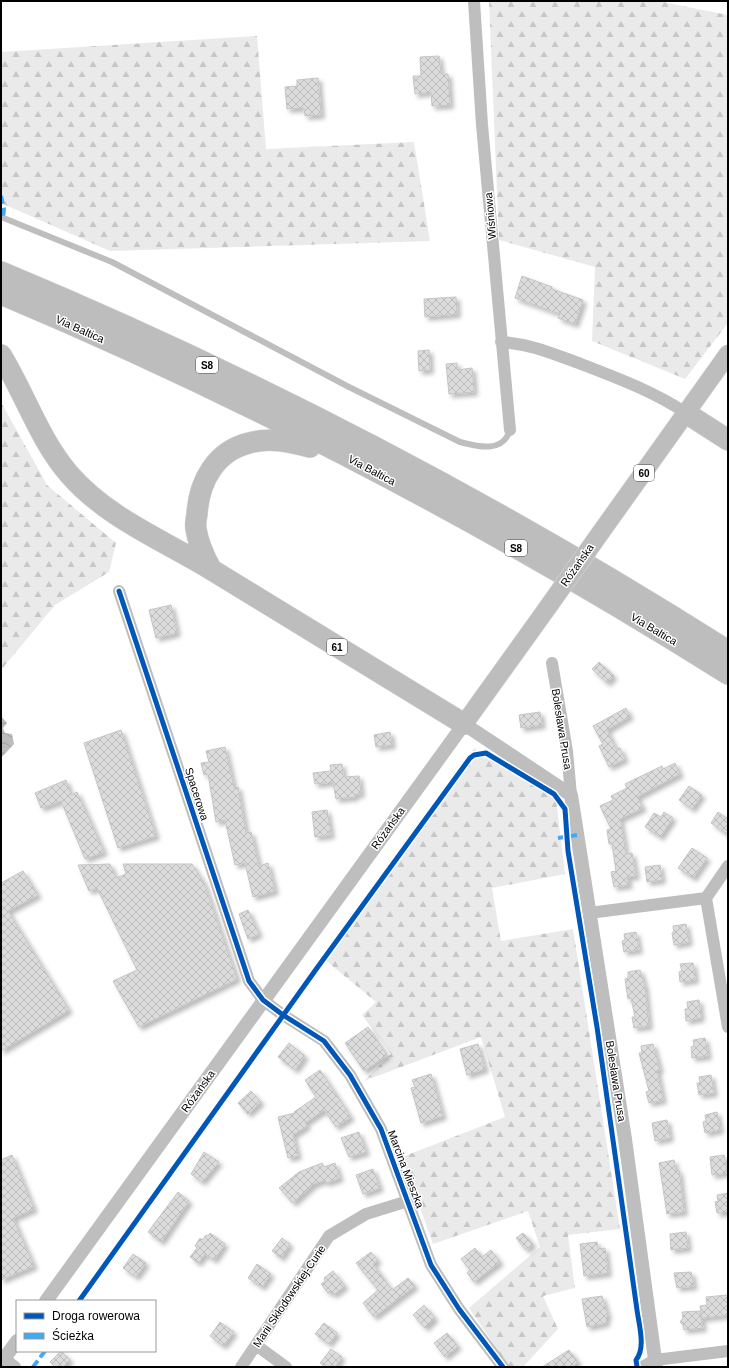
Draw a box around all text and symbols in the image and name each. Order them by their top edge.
street label: Wiśniowa [482,191,498,240]
street label: Via Baltica [54,313,107,345]
road number: S8 [196,357,218,373]
street label: Via Baltica [346,453,398,488]
road number: 60 [634,465,654,481]
road number: S8 [505,540,527,556]
street label: Różańska [558,541,596,588]
street label: Via Baltica [629,611,680,648]
road number: 61 [327,639,347,655]
street label: Bolesława Prusa [550,688,574,771]
street label: Spacerowa [183,766,211,823]
street label: Różańska [369,804,408,851]
street label: Bolesława Prusa [604,1040,628,1123]
street label: Różańska [179,1067,218,1114]
street label: Marcina Mieszka [386,1128,427,1210]
street label: Marii Skłodowskiej-Curie [250,1243,328,1349]
legend [16,1300,156,1352]
text: Droga rowerowa [52,1309,140,1323]
text: Ścieżka [52,1328,94,1343]

